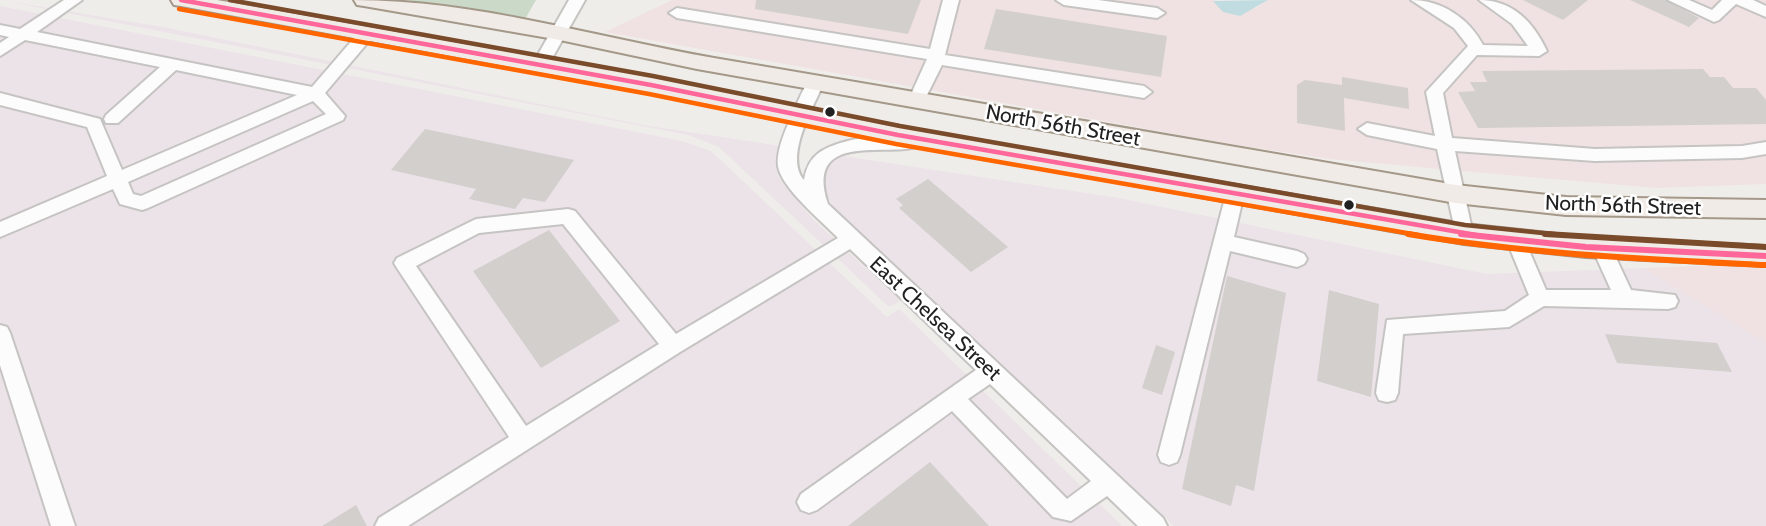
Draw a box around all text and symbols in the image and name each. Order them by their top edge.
street label: North 56th Street [984,100,1142,152]
unlabelled marker [823,105,837,119]
street label: North 56th Street [1544,191,1702,221]
unlabelled marker [1342,198,1356,212]
street label: East Chelsea Street [864,252,1006,386]

